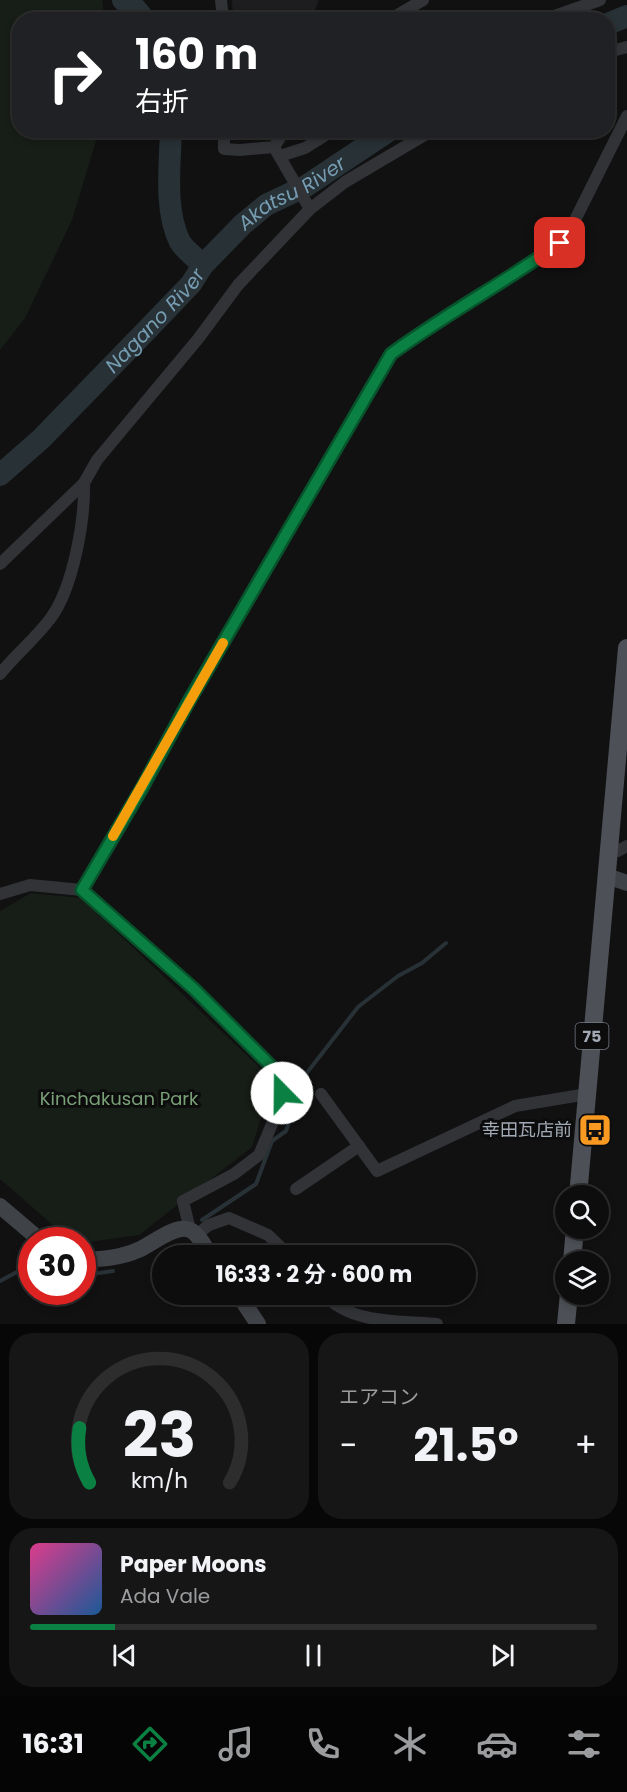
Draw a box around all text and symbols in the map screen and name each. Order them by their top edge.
text: 160 m [135,25,258,84]
icon: right [36,36,114,114]
text: 右折 [135,83,189,120]
water label: Akatsu River [231,149,352,237]
pin [534,217,585,268]
icon: arrive [543,226,576,259]
water label: Nagano River [99,263,212,379]
road number: 75 [576,1023,608,1049]
position arrow [250,1061,314,1125]
park label: Kinchakusan Park [40,1086,199,1111]
bus stop icon: 幸田瓦店前 [577,1112,613,1148]
place label: 幸田瓦店前 [482,1117,572,1142]
map controls [555,1185,609,1305]
button: search [555,1185,609,1239]
speed limit sign: 30 [18,1227,96,1305]
button: layers [555,1251,609,1305]
text: 16:33 · 2 分 · 600 m [216,1259,412,1290]
text: エアコン [339,1383,419,1411]
text: 23 [122,1391,196,1479]
text: 21.5° [413,1414,519,1477]
text: − [339,1422,357,1469]
text: + [574,1422,597,1469]
text: km/h [130,1465,188,1496]
text: Paper Moons [120,1549,267,1580]
text: Ada Vale [120,1582,210,1610]
icon: previous [108,1639,141,1672]
icon: pause [297,1639,330,1672]
icon: next [486,1639,519,1672]
icon: directions [129,1723,171,1765]
icon: music [215,1723,257,1765]
icon: phone [302,1723,344,1765]
icon: climate [389,1723,431,1765]
icon: car [476,1723,518,1765]
icon: filters [563,1723,605,1765]
text: 16:31 [22,1725,84,1762]

